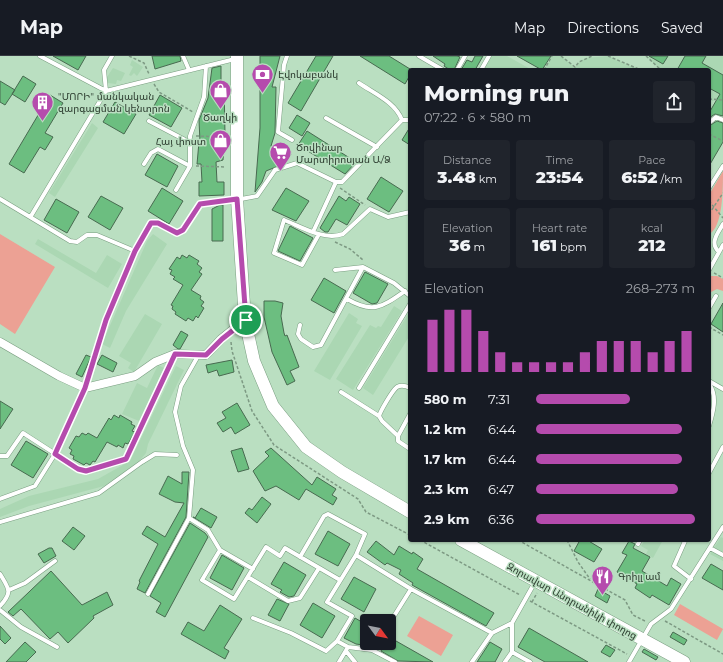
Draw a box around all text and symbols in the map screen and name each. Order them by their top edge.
text: Map [20,16,63,39]
text: Map [514,19,545,37]
text: Directions [567,19,639,37]
text: Saved [661,19,703,37]
bank icon: Էվոկաբանկ [249,61,275,94]
place label: Էվոկաբանկ [278,68,338,81]
shop icon: Ծաղկի [207,78,233,111]
text: Morning run [424,80,569,107]
button: share [653,81,695,123]
building icon: "ՄՈՐԻ" մանկական զարգացման կենտրոն [30,89,56,122]
place label: "ՄՈՐԻ" մանկական զարգացման կենտրոն [58,90,170,115]
text: 07:22 · 6 × 580 m [424,109,531,125]
place label: Ծաղկի [203,111,237,124]
shop icon: Հայ փոստ [208,128,234,161]
place label: Հայ փոստ [156,135,206,148]
supermarket icon: Ծովինար Մարտիրոսյան Ա/Ձ [267,140,293,173]
place label: Ծովինար Մարտիրոսյան Ա/Ձ [296,141,391,166]
text: Distance [443,153,491,167]
text: Time [546,153,573,167]
text: Pace [638,153,665,167]
text: 3.48 [437,167,476,187]
text: 23:54 [536,167,583,187]
text: 6:52 [621,167,658,187]
text: km [476,172,497,186]
text: /km [658,172,682,186]
text: Elevation [442,221,493,235]
text: Heart rate [532,221,587,235]
text: kcal [641,221,663,235]
text: 36 [449,235,471,255]
text: 161 [532,235,557,255]
text: 212 [638,235,665,255]
text: m [471,240,485,254]
text: bpm [557,240,587,254]
text: Elevation [424,280,484,296]
text: 268–273 m [626,280,695,296]
pin [229,303,263,337]
icon: arrive [235,309,257,331]
text: 580 m [424,391,466,407]
text: 7:31 [488,391,510,407]
text: 1.2 km [424,421,466,437]
text: 6:44 [488,421,516,437]
text: 1.7 km [424,451,466,467]
text: 6:44 [488,451,516,467]
text: 2.3 km [424,481,469,497]
text: 6:47 [488,481,514,497]
text: 2.9 km [424,511,469,527]
text: 6:36 [488,511,514,527]
street label: Զորավար Անդրանիկի փողոց [505,560,639,642]
restaurant icon: Գրիլլ ամ [589,563,615,596]
place label: Գրիլլ ամ [618,570,660,583]
north arrow [360,614,396,650]
map controls [360,614,396,650]

